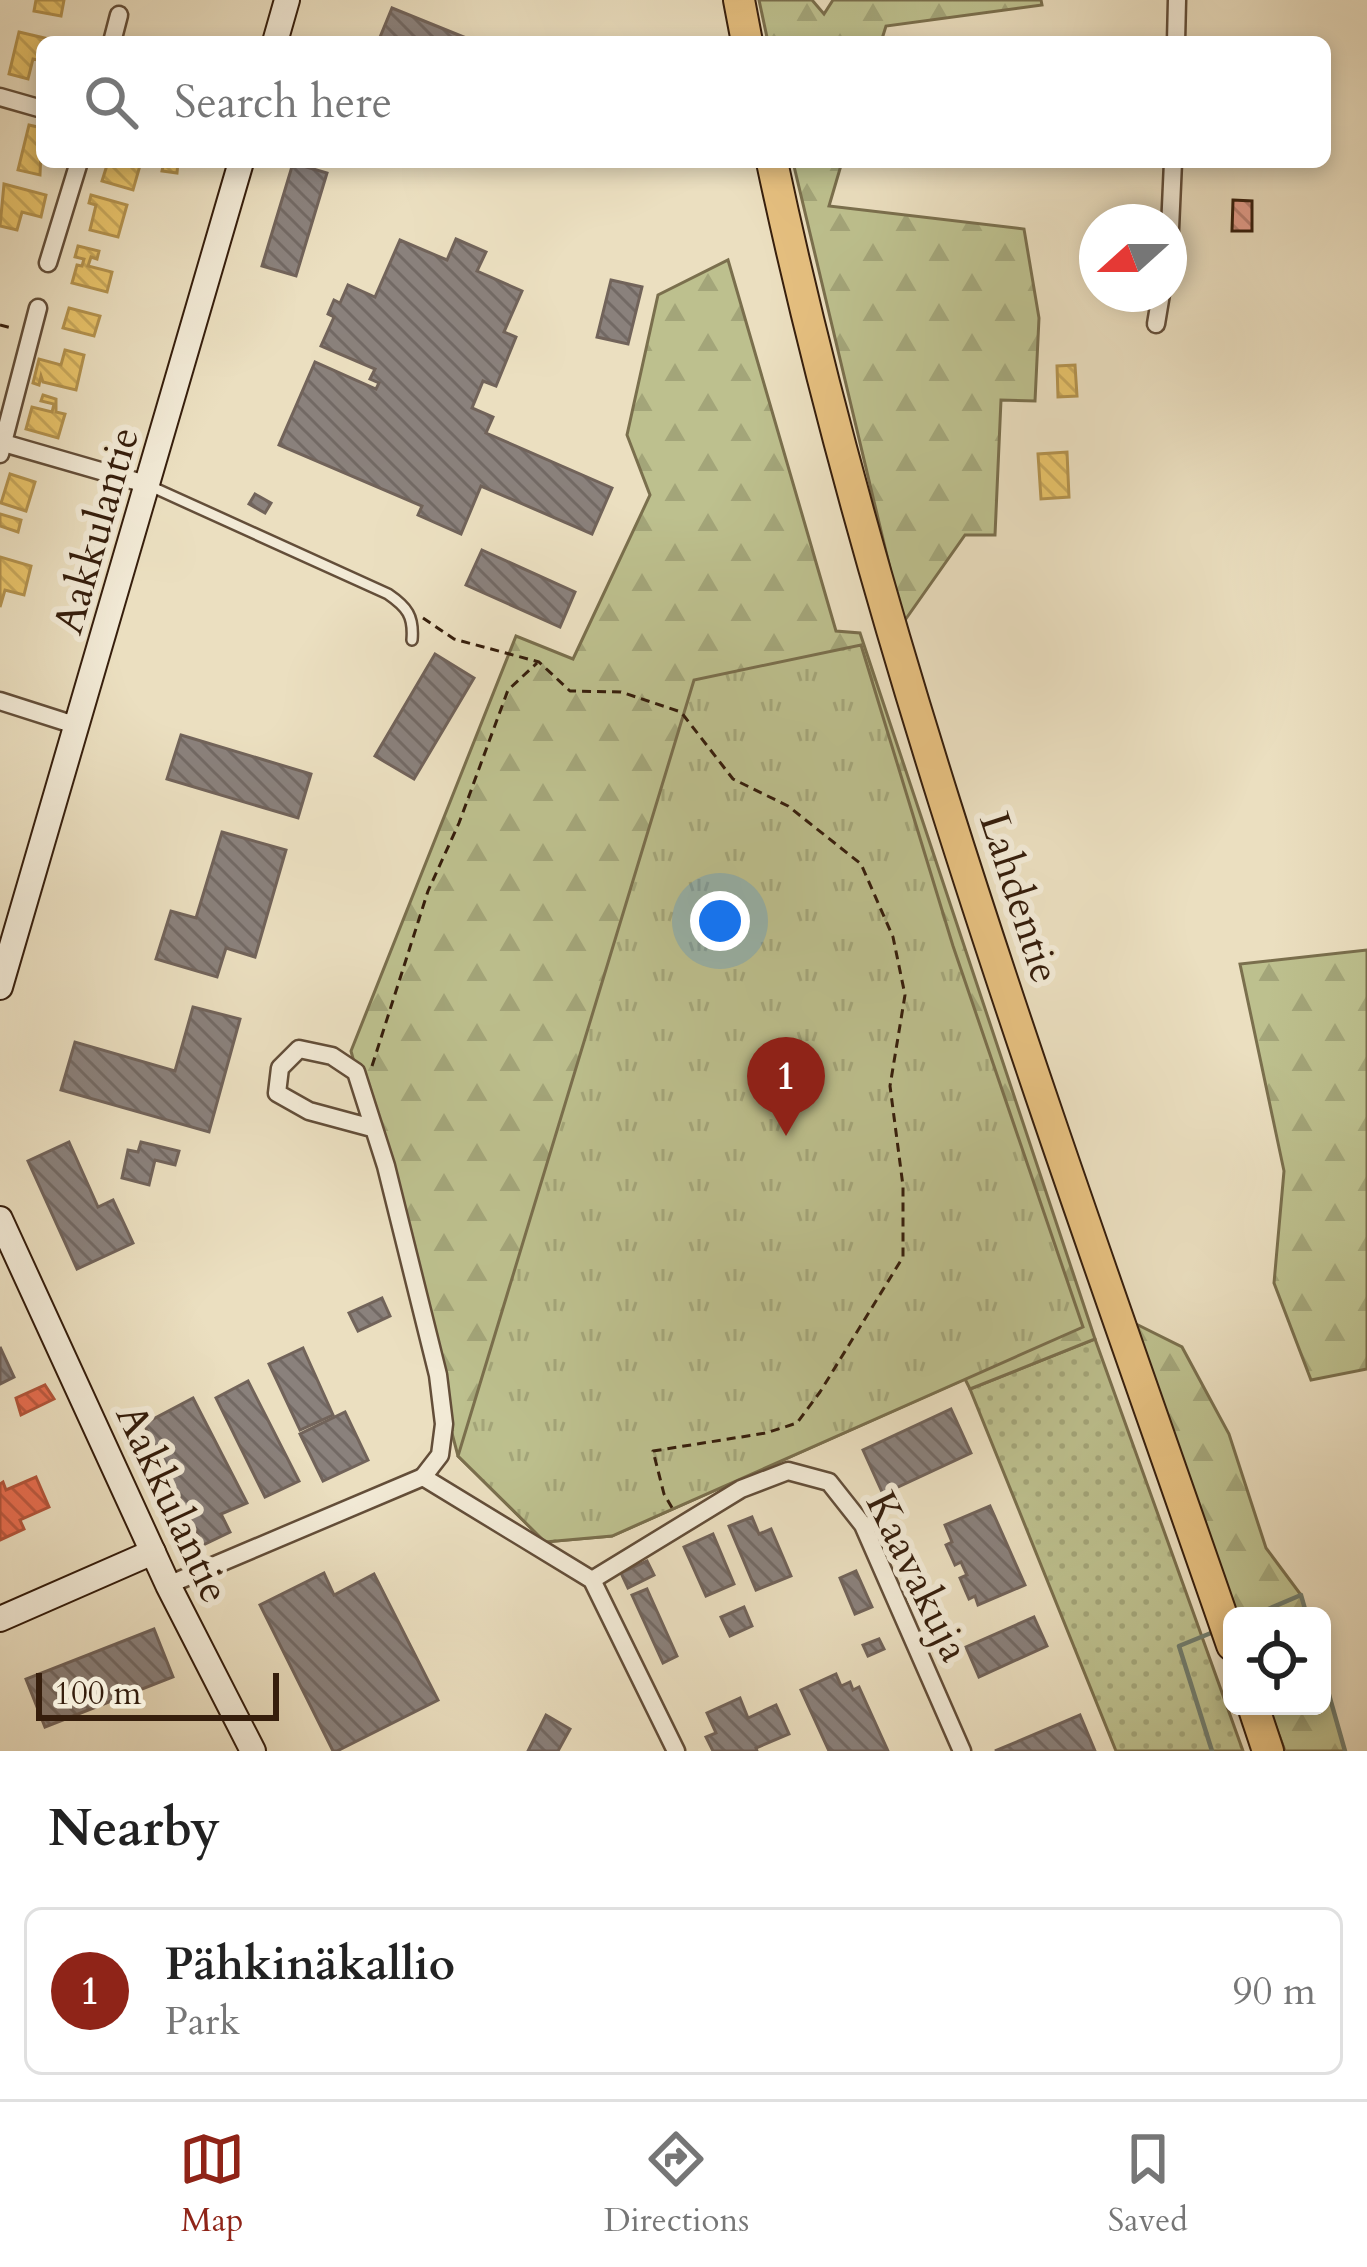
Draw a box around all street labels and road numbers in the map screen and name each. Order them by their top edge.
street label: Aakkulantie [40,420,153,641]
street label: Lahdentie [965,805,1074,990]
street label: Aakkulantie [102,1395,243,1612]
street label: Kaavakuja [852,1482,983,1671]

